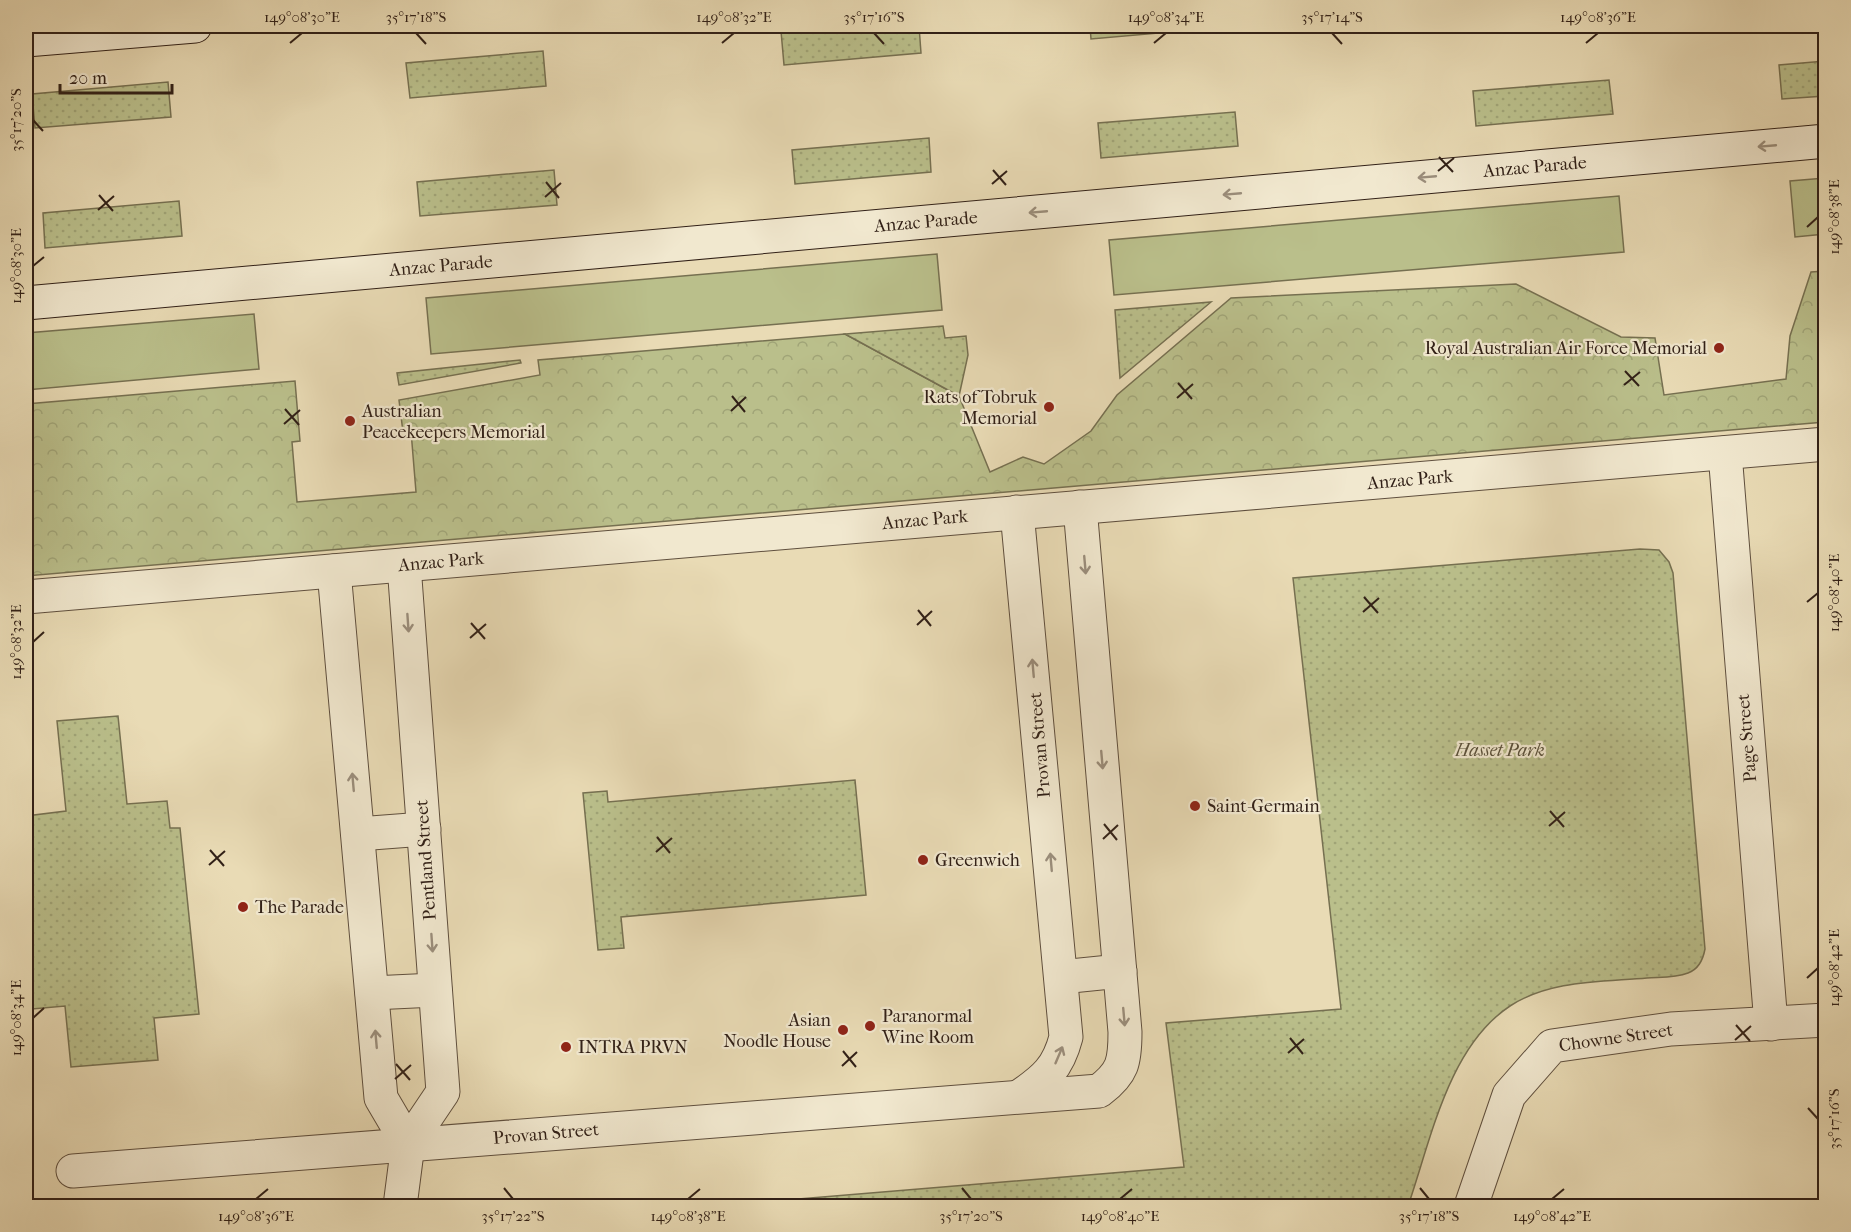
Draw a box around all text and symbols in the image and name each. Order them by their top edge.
text: 149°08'30"E [264,8,340,26]
text: 35°17'18"S [386,8,446,26]
text: 149°08'32"E [696,8,772,26]
text: 35°17'16"S [844,8,905,26]
text: 149°08'34"E [1128,8,1204,26]
text: 35°17'14"S [1301,8,1363,26]
text: 149°08'36"E [1560,8,1636,26]
scale bar [60,57,172,95]
text: 20 m [69,68,107,89]
text: 35°17'20"S [7,88,25,152]
one-way arrow [1758,141,1778,152]
street label: Anzac Parade [1481,152,1588,182]
one-way arrow [1417,172,1437,183]
text: 149°08'38"E [1825,179,1843,255]
one-way arrow [1223,189,1243,200]
street label: Anzac Parade [872,207,979,237]
one-way arrow [1029,207,1049,218]
text: 149°08'30"E [7,228,25,304]
street label: Anzac Parade [387,251,494,281]
place label: Royal Australian Air Force Memorial [1425,338,1707,359]
marker: Royal Australian Air Force Memorial [1712,341,1726,355]
place label: Rats of Tobruk Memorial [924,387,1038,429]
marker: Rats of Tobruk Memorial [1042,400,1056,414]
place label: Australian Peacekeepers Memorial [361,401,545,443]
marker: Australian Peacekeepers Memorial [343,414,357,428]
street label: Anzac Park [1365,466,1454,494]
street label: Anzac Park [880,506,969,534]
street label: Anzac Park [396,548,485,576]
text: 149°08'40"E [1825,554,1843,632]
one-way arrow [1080,555,1091,575]
text: 149°08'32"E [7,604,25,680]
one-way arrow [403,612,414,632]
one-way arrow [1027,659,1038,679]
street label: Provan Street [1025,691,1055,799]
street label: Page Street [1733,692,1761,783]
park label: Hasset Park [1454,740,1545,761]
one-way arrow [1097,749,1108,769]
one-way arrow [347,773,358,793]
place label: Saint-Germain [1207,796,1320,817]
street label: Pentland Street [411,798,441,921]
marker: Saint-Germain [1188,799,1202,813]
place label: Greenwich [935,850,1020,871]
marker: Greenwich [916,853,930,867]
one-way arrow [1045,853,1056,873]
place label: The Parade [255,897,344,918]
marker: The Parade [236,900,250,914]
text: 149°08'42"E [1825,929,1843,1007]
one-way arrow [427,933,438,953]
text: 149°08'34"E [7,980,25,1056]
place label: Paranormal Wine Room [881,1006,974,1048]
one-way arrow [1119,1006,1130,1026]
place label: Asian Noodle House [723,1010,832,1052]
marker: Paranormal Wine Room [863,1019,877,1033]
street label: Chowne Street [1558,1020,1675,1056]
marker: Asian Noodle House [836,1023,850,1037]
one-way arrow [370,1030,381,1050]
place label: INTRA PRVN [578,1037,688,1058]
marker: INTRA PRVN [559,1040,573,1054]
one-way arrow [1054,1047,1066,1065]
text: 35°17'16"S [1825,1088,1843,1149]
street label: Provan Street [492,1119,600,1149]
text: 149°08'36"E [218,1207,294,1225]
text: 35°17'22"S [482,1207,545,1225]
text: 149°08'38"E [650,1207,726,1225]
text: 35°17'20"S [939,1207,1003,1225]
text: 149°08'40"E [1081,1207,1159,1225]
text: 35°17'18"S [1399,1207,1459,1225]
text: 149°08'42"E [1513,1207,1591,1225]

